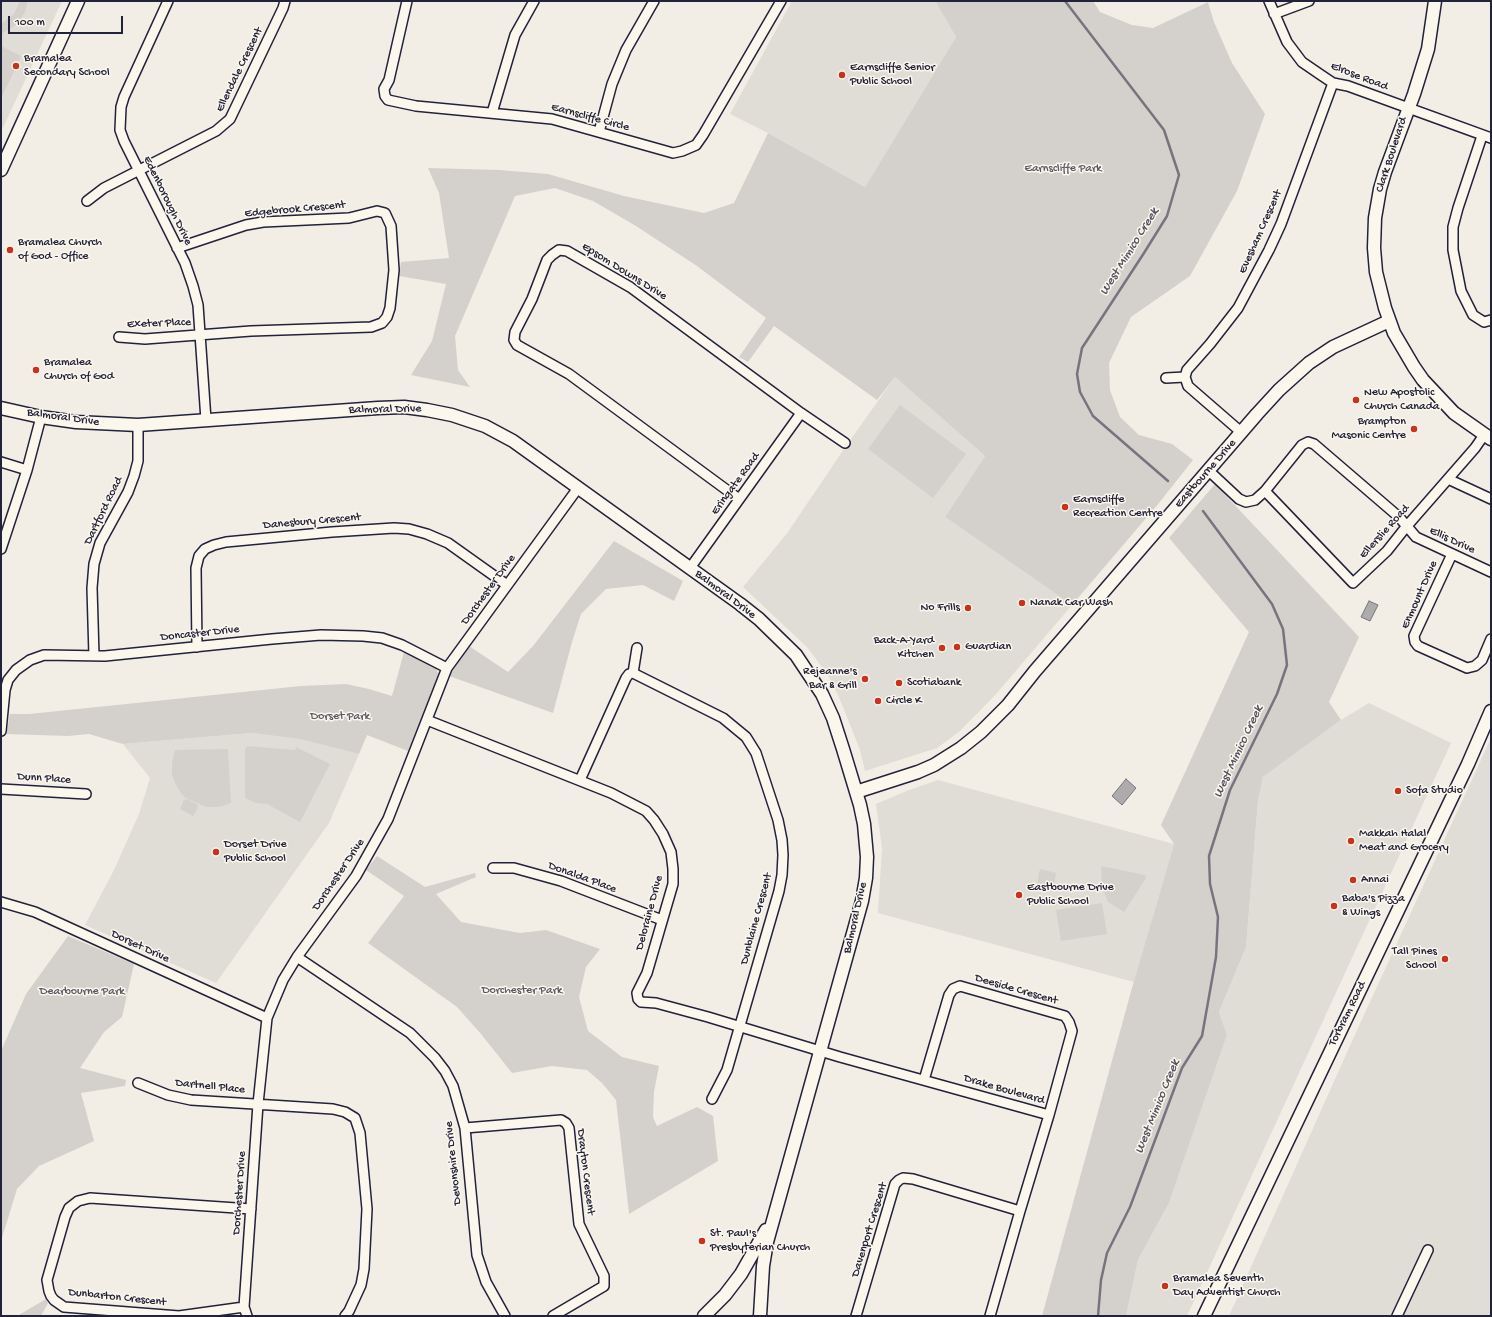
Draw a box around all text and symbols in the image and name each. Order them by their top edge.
scale bar [10,8,125,34]
text: 100 m [15,16,45,30]
street label: Ellendale Crescent [213,25,267,115]
place label: Bramalea Secondary School [24,52,110,80]
street label: Elrose Road [1328,59,1390,95]
marker: Bramalea Secondary School [11,61,21,71]
place label: Earnscliffe Senior Public School [850,61,935,89]
marker: Earnscliffe Senior Public School [837,70,847,80]
street label: Earnscliffe Circle [549,101,631,135]
street label: Clark Boulevard [1373,116,1411,194]
street label: Edenborough Drive [139,154,195,248]
park label: Earnscliffe Park [1024,162,1102,176]
street label: Evesham Crescent [1236,188,1286,276]
street label: Edgebrook Crescent [244,198,346,222]
water label: West Mimico Creek [1097,205,1163,299]
place label: Bramalea Church of God - Office [18,236,102,264]
street label: Epsom Downs Drive [579,240,669,304]
marker: Bramalea Church of God - Office [5,245,15,255]
street label: Exeter Place [127,316,191,332]
place label: Bramalea Church of God [44,356,114,384]
marker: Bramalea Church of God [31,365,41,375]
place label: New Apostolic Church Canada [1364,386,1439,414]
marker: New Apostolic Church Canada [1351,395,1361,405]
street label: Balmoral Drive [349,402,421,418]
street label: Balmoral Drive [26,406,100,430]
place label: Brampton Masonic Centre [1331,415,1406,443]
marker: Brampton Masonic Centre [1409,424,1419,434]
street label: Eastbourne Drive [1172,437,1240,511]
street label: Eringate Road [709,450,763,518]
street label: Dartford Road [81,475,127,547]
place label: Earnscliffe Recreation Centre [1073,493,1163,521]
marker: Earnscliffe Recreation Centre [1060,502,1070,512]
street label: Ellerslie Road [1357,502,1413,562]
street label: Danesbury Crescent [263,511,361,533]
street label: Ellis Drive [1427,524,1477,558]
street label: Dorchester Drive [459,552,519,628]
street label: Enmount Drive [1399,559,1441,631]
street label: Balmoral Drive [692,567,758,623]
place label: Nanak Car Wash [1030,596,1113,610]
marker: Nanak Car Wash [1017,598,1027,608]
place label: No Frills [920,601,960,615]
marker: No Frills [963,603,973,613]
street label: Doncaster Drive [160,623,240,645]
place label: Back-A-Yard Kitchen [874,634,934,662]
place label: Guardian [965,640,1011,654]
marker: Guardian [952,642,962,652]
marker: Back-A-Yard Kitchen [937,643,947,653]
place label: Rejeanne's Bar & Grill [803,665,857,693]
marker: Rejeanne's Bar & Grill [860,674,870,684]
place label: Scotiabank [907,676,961,690]
marker: Scotiabank [894,678,904,688]
place label: Circle K [886,694,922,708]
marker: Circle K [873,696,883,706]
water label: West Mimico Creek [1211,703,1267,801]
park label: Dorset Park [310,710,370,724]
street label: Dunn Place [17,770,71,788]
place label: Sofa Studio [1406,784,1463,798]
marker: Sofa Studio [1393,786,1403,796]
place label: Makkah Halal Meat and Grocery [1359,827,1449,855]
street label: Dorchester Drive [310,836,368,914]
marker: Makkah Halal Meat and Grocery [1346,836,1356,846]
place label: Dorset Drive Public School [224,838,287,866]
marker: Dorset Drive Public School [211,847,221,857]
street label: Donalda Place [546,859,618,897]
street label: Dunblaine Crescent [738,872,776,966]
place label: Annai [1361,873,1389,887]
street label: Deloraine Drive [633,874,667,952]
marker: Annai [1348,875,1358,885]
street label: Balmoral Drive [841,881,871,955]
place label: Eastbourne Drive Public School [1027,881,1114,909]
marker: Eastbourne Drive Public School [1014,890,1024,900]
place label: Baba's Pizza & Wings [1342,892,1405,920]
marker: Baba's Pizza & Wings [1329,901,1339,911]
street label: Dorset Drive [108,927,172,967]
place label: Tall Pines School [1392,945,1437,973]
marker: Tall Pines School [1440,954,1450,964]
street label: Deeside Crescent [973,971,1059,1009]
street label: Torbram Road [1326,979,1370,1049]
park label: Dorchester Park [482,984,562,998]
park label: Dearbourne Park [40,985,124,999]
water label: West Mimico Creek [1132,1058,1184,1156]
street label: Drake Boulevard [962,1072,1046,1108]
street label: Dartnell Place [175,1076,245,1098]
street label: Devonshire Drive [442,1120,466,1206]
street label: Drayton Crescent [573,1128,597,1216]
street label: Dorchester Drive [230,1151,250,1235]
street label: Davenport Crescent [849,1181,891,1279]
place label: St. Paul's Presbyterian Church [710,1227,810,1255]
marker: St. Paul's Presbyterian Church [697,1236,707,1246]
place label: Bramalea Seventh Day Adventist Church [1173,1272,1281,1300]
marker: Bramalea Seventh Day Adventist Church [1160,1281,1170,1291]
street label: Dunbarton Crescent [67,1286,167,1310]

